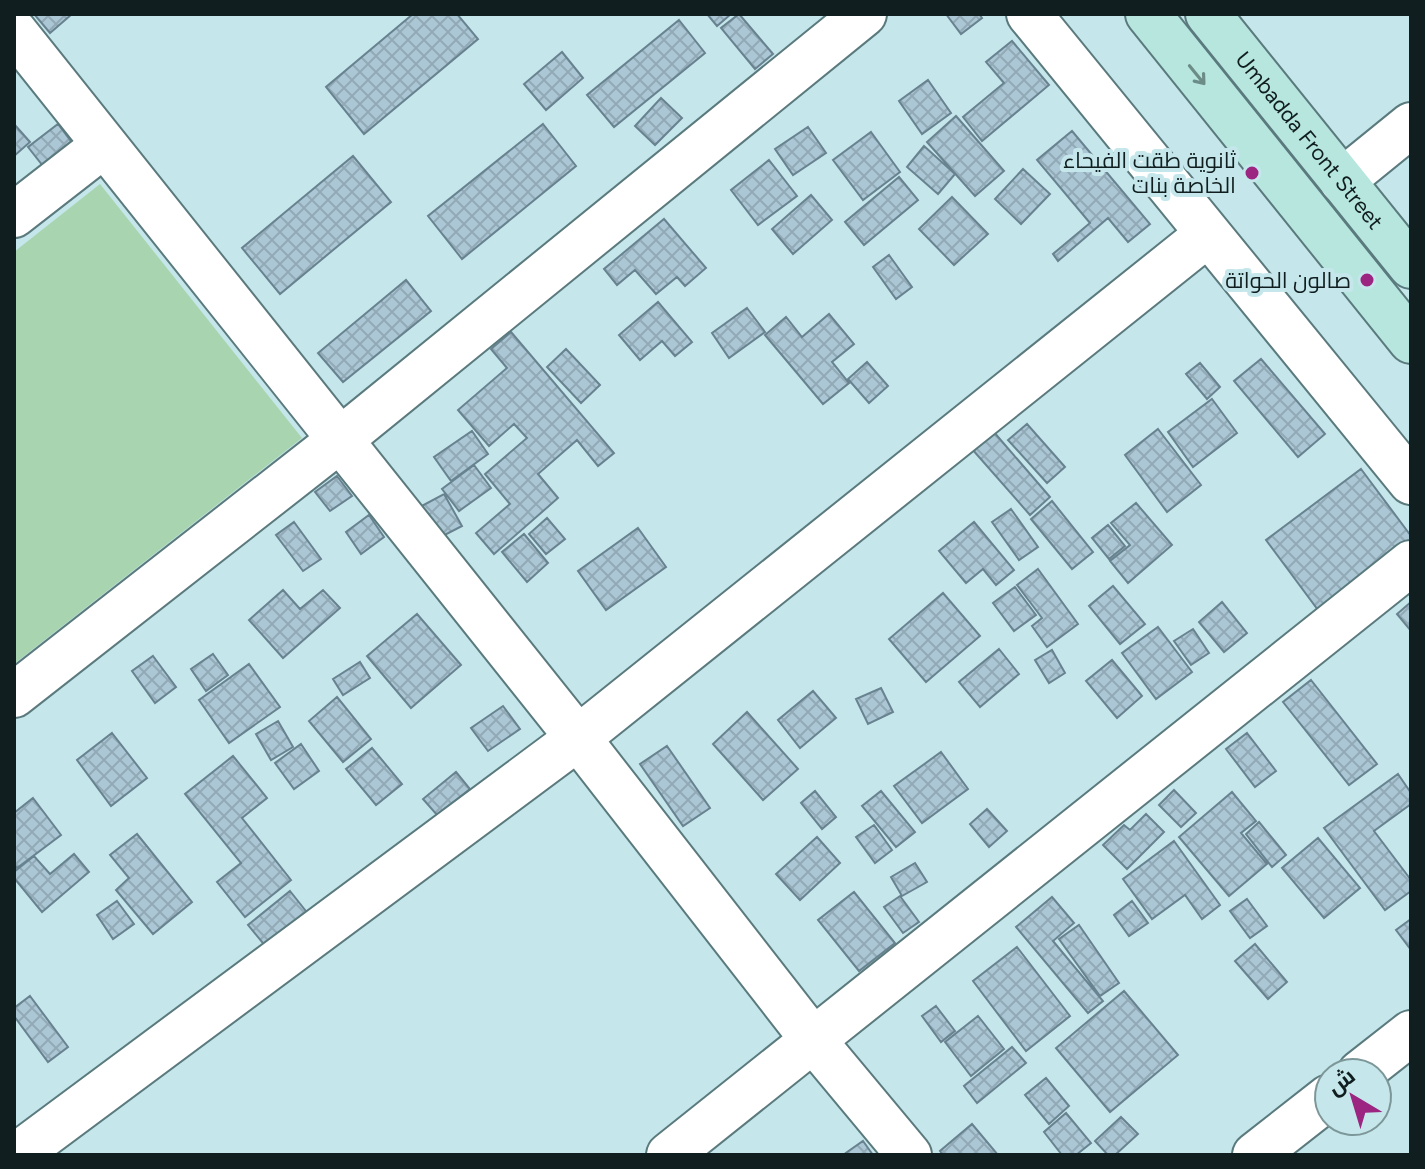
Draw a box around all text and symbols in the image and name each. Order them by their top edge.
street label: Umbadda Front Street [1230,46,1389,235]
one-way arrow [1188,64,1206,84]
place label: ثانوية طقت الفيحاء الخاصة بنات [1063,147,1236,199]
marker: ثانوية طقت الفيحاء الخاصة بنات [1243,164,1261,182]
place label: صالون الحواتة [1225,267,1351,294]
marker: صالون الحواتة [1358,271,1376,289]
north arrow [1313,1057,1393,1137]
text: ش [1322,1062,1360,1101]

